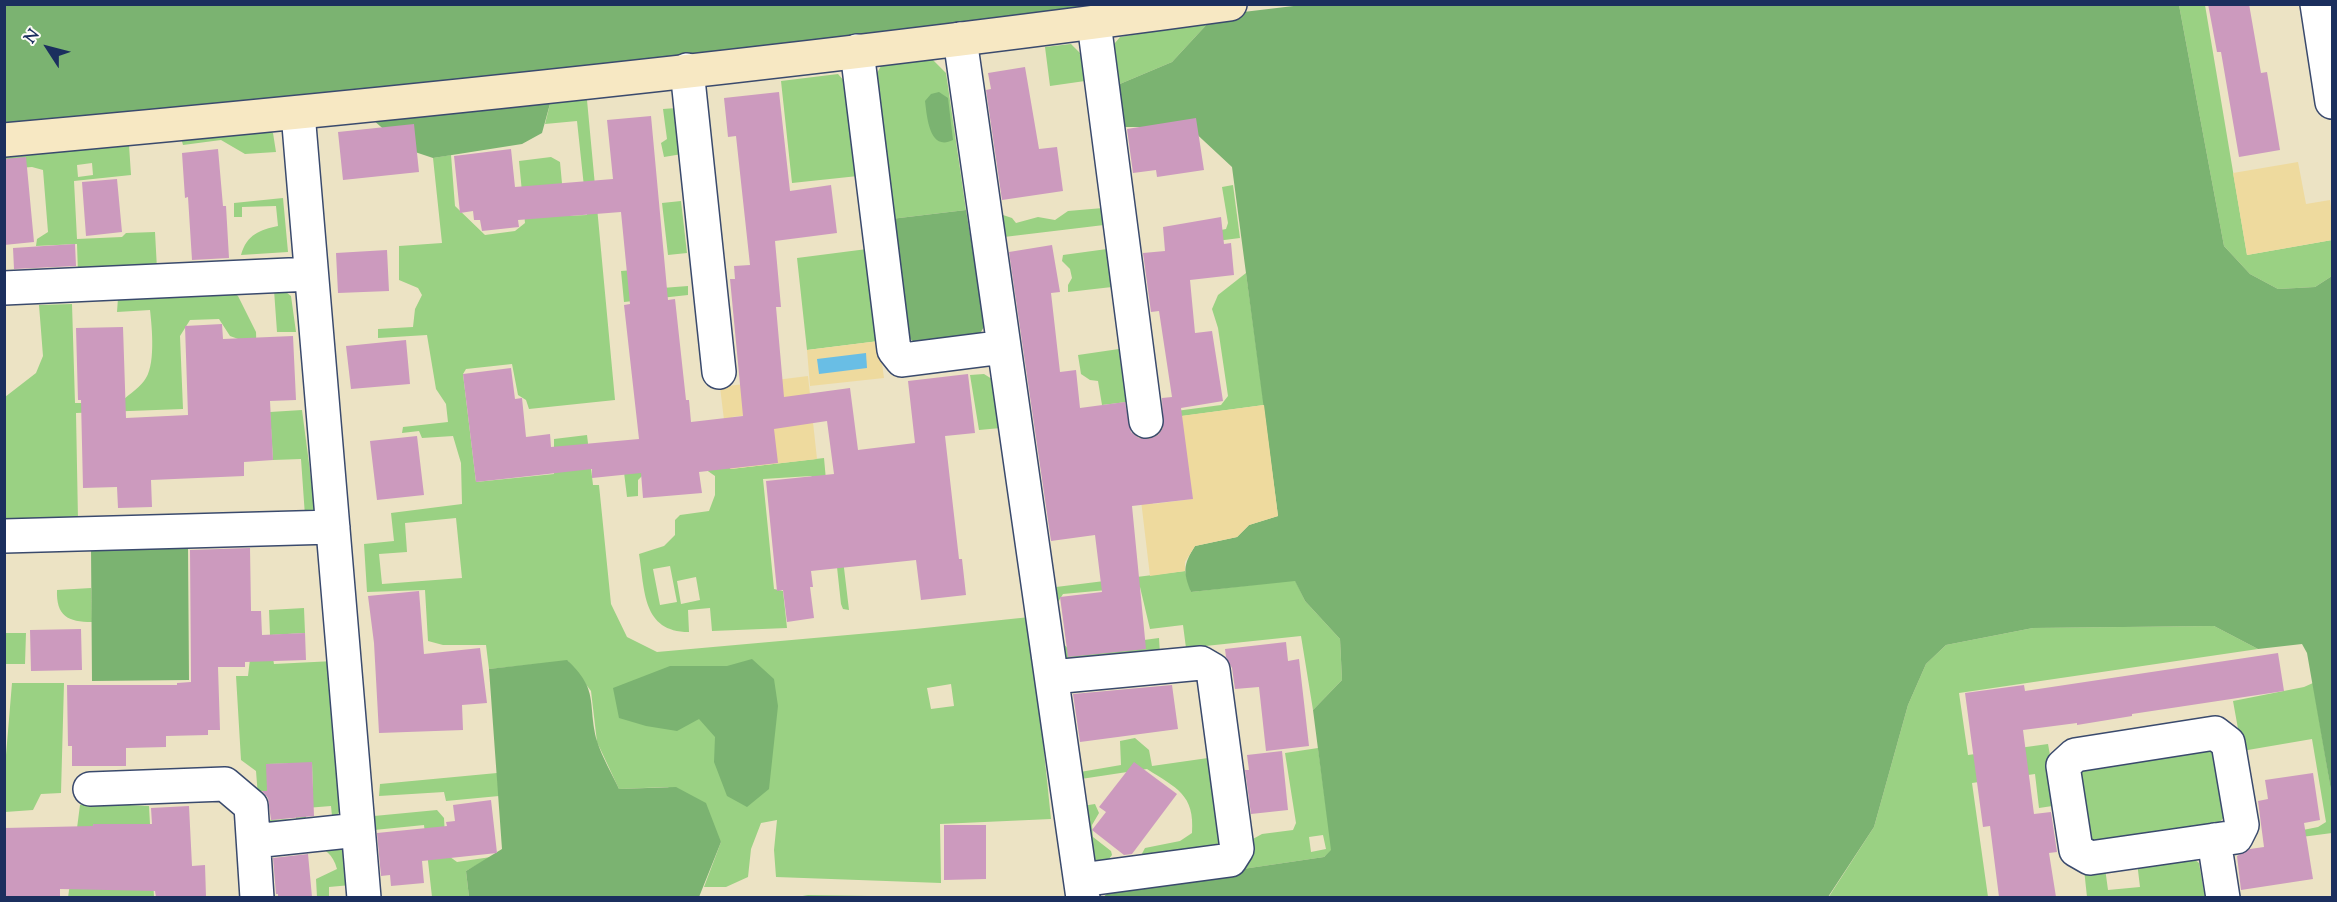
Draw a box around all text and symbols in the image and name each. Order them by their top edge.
north arrow [18,18,78,78]
text: N [20,25,46,49]

